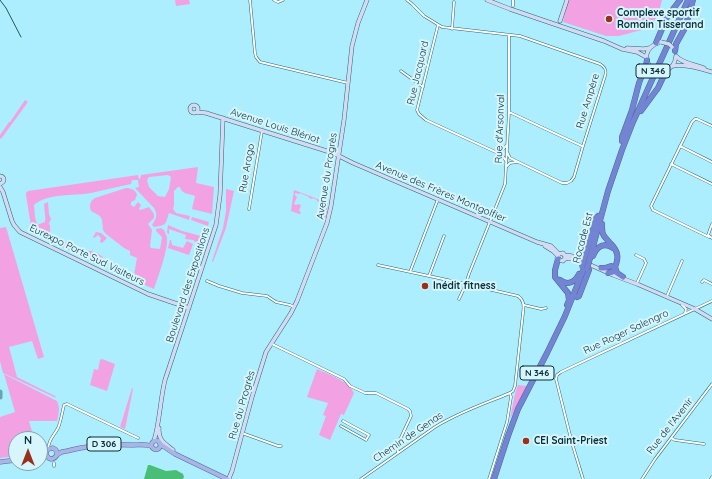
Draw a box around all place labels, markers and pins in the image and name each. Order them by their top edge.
place label: Complexe sportif Romain Tisserand [617,7,704,30]
marker: Complexe sportif Romain Tisserand [604,14,614,24]
place label: Inédit fitness [433,280,495,292]
marker: Inédit fitness [420,281,430,291]
place label: CEI Saint-Priest [534,435,608,447]
marker: CEI Saint-Priest [521,436,531,446]

